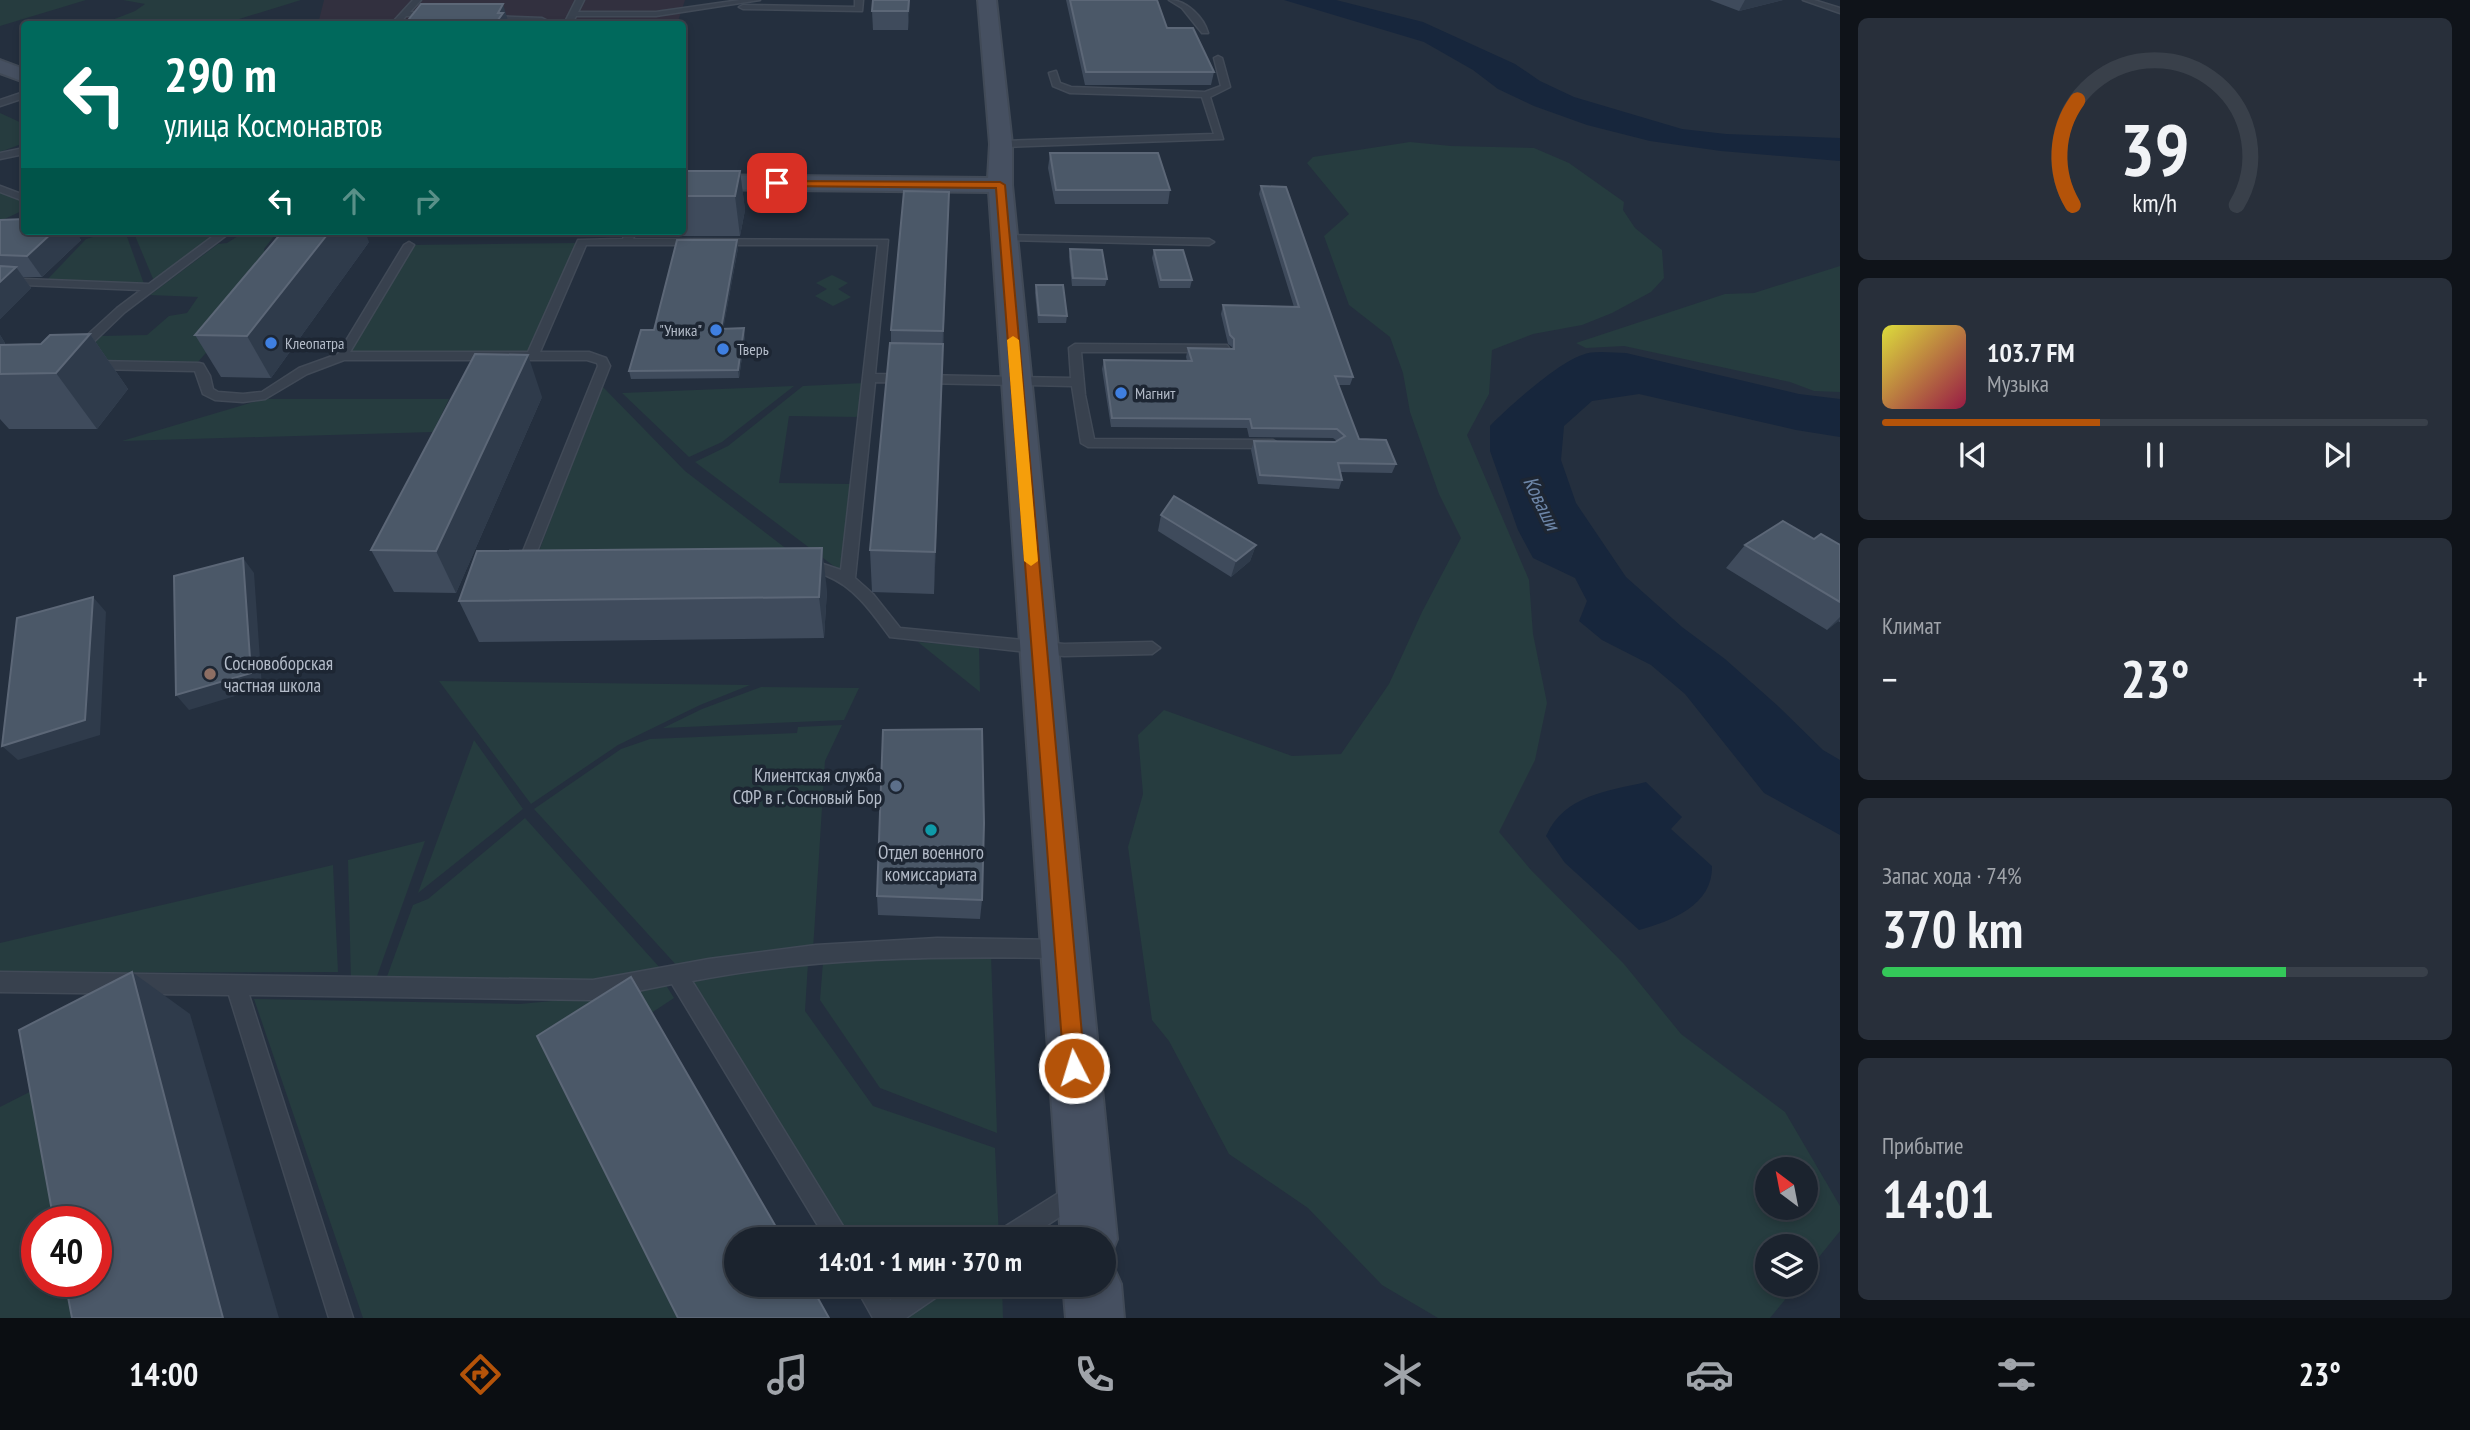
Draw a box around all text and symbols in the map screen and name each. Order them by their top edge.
text: 290 m [164,42,277,106]
icon: left [49,49,140,140]
text: 39 [2120,101,2190,195]
text: улица Космонавтов [164,104,383,146]
pin [747,153,807,213]
icon: arrive [758,164,796,202]
icon: left [262,182,300,220]
icon: ahead [335,182,373,220]
icon: right [408,182,446,220]
text: km/h [2133,187,2177,219]
place label: "Уника" [659,320,702,340]
marker: "Уника" [708,322,724,338]
place label: Клеопатра [285,333,344,353]
marker: Клеопатра [263,335,279,351]
text: 103.7 FM [1987,336,2075,369]
place label: Тверь [737,339,769,359]
marker: Тверь [715,341,731,357]
text: Музыка [1987,369,2049,398]
place label: Магнит [1135,383,1176,403]
marker: Магнит [1113,385,1129,401]
icon: previous [1954,436,1992,474]
icon: pause [2136,436,2174,474]
icon: next [2318,436,2356,474]
water label: Коваши [1517,471,1567,536]
text: Климат [1882,611,1941,640]
text: 23° [2121,645,2189,712]
place label: Сосновоборская частная школа [224,651,333,697]
text: − [1882,654,1898,703]
text: + [2412,654,2428,703]
marker: Сосновоборская частная школа [202,666,218,682]
place label: Клиентская служба СФР в г. Сосновый Бор [733,763,882,809]
marker: Клиентская служба СФР в г. Сосновый Бор [888,778,904,794]
marker: Отдел военного комиссариата [923,822,939,838]
place label: Отдел военного комиссариата [878,840,984,886]
text: Запас хода · 74% [1882,861,2022,890]
text: 370 km [1882,895,2023,962]
position arrow [1037,1031,1111,1105]
text: Прибытие [1882,1131,1963,1160]
north arrow [1755,1157,1818,1220]
map controls [1755,1157,1818,1297]
text: 14:01 [1882,1165,1994,1232]
speed limit sign: 40 [21,1206,112,1297]
button: layers [1755,1234,1818,1297]
text: 14:01 · 1 мин · 370 m [818,1245,1022,1278]
icon: directions [456,1350,505,1399]
icon: music [763,1350,812,1399]
icon: phone [1070,1350,1119,1399]
icon: climate [1378,1350,1427,1399]
icon: car [1685,1350,1734,1399]
icon: filters [1992,1350,2041,1399]
text: 14:00 [129,1353,198,1395]
text: 23° [2299,1353,2341,1395]

